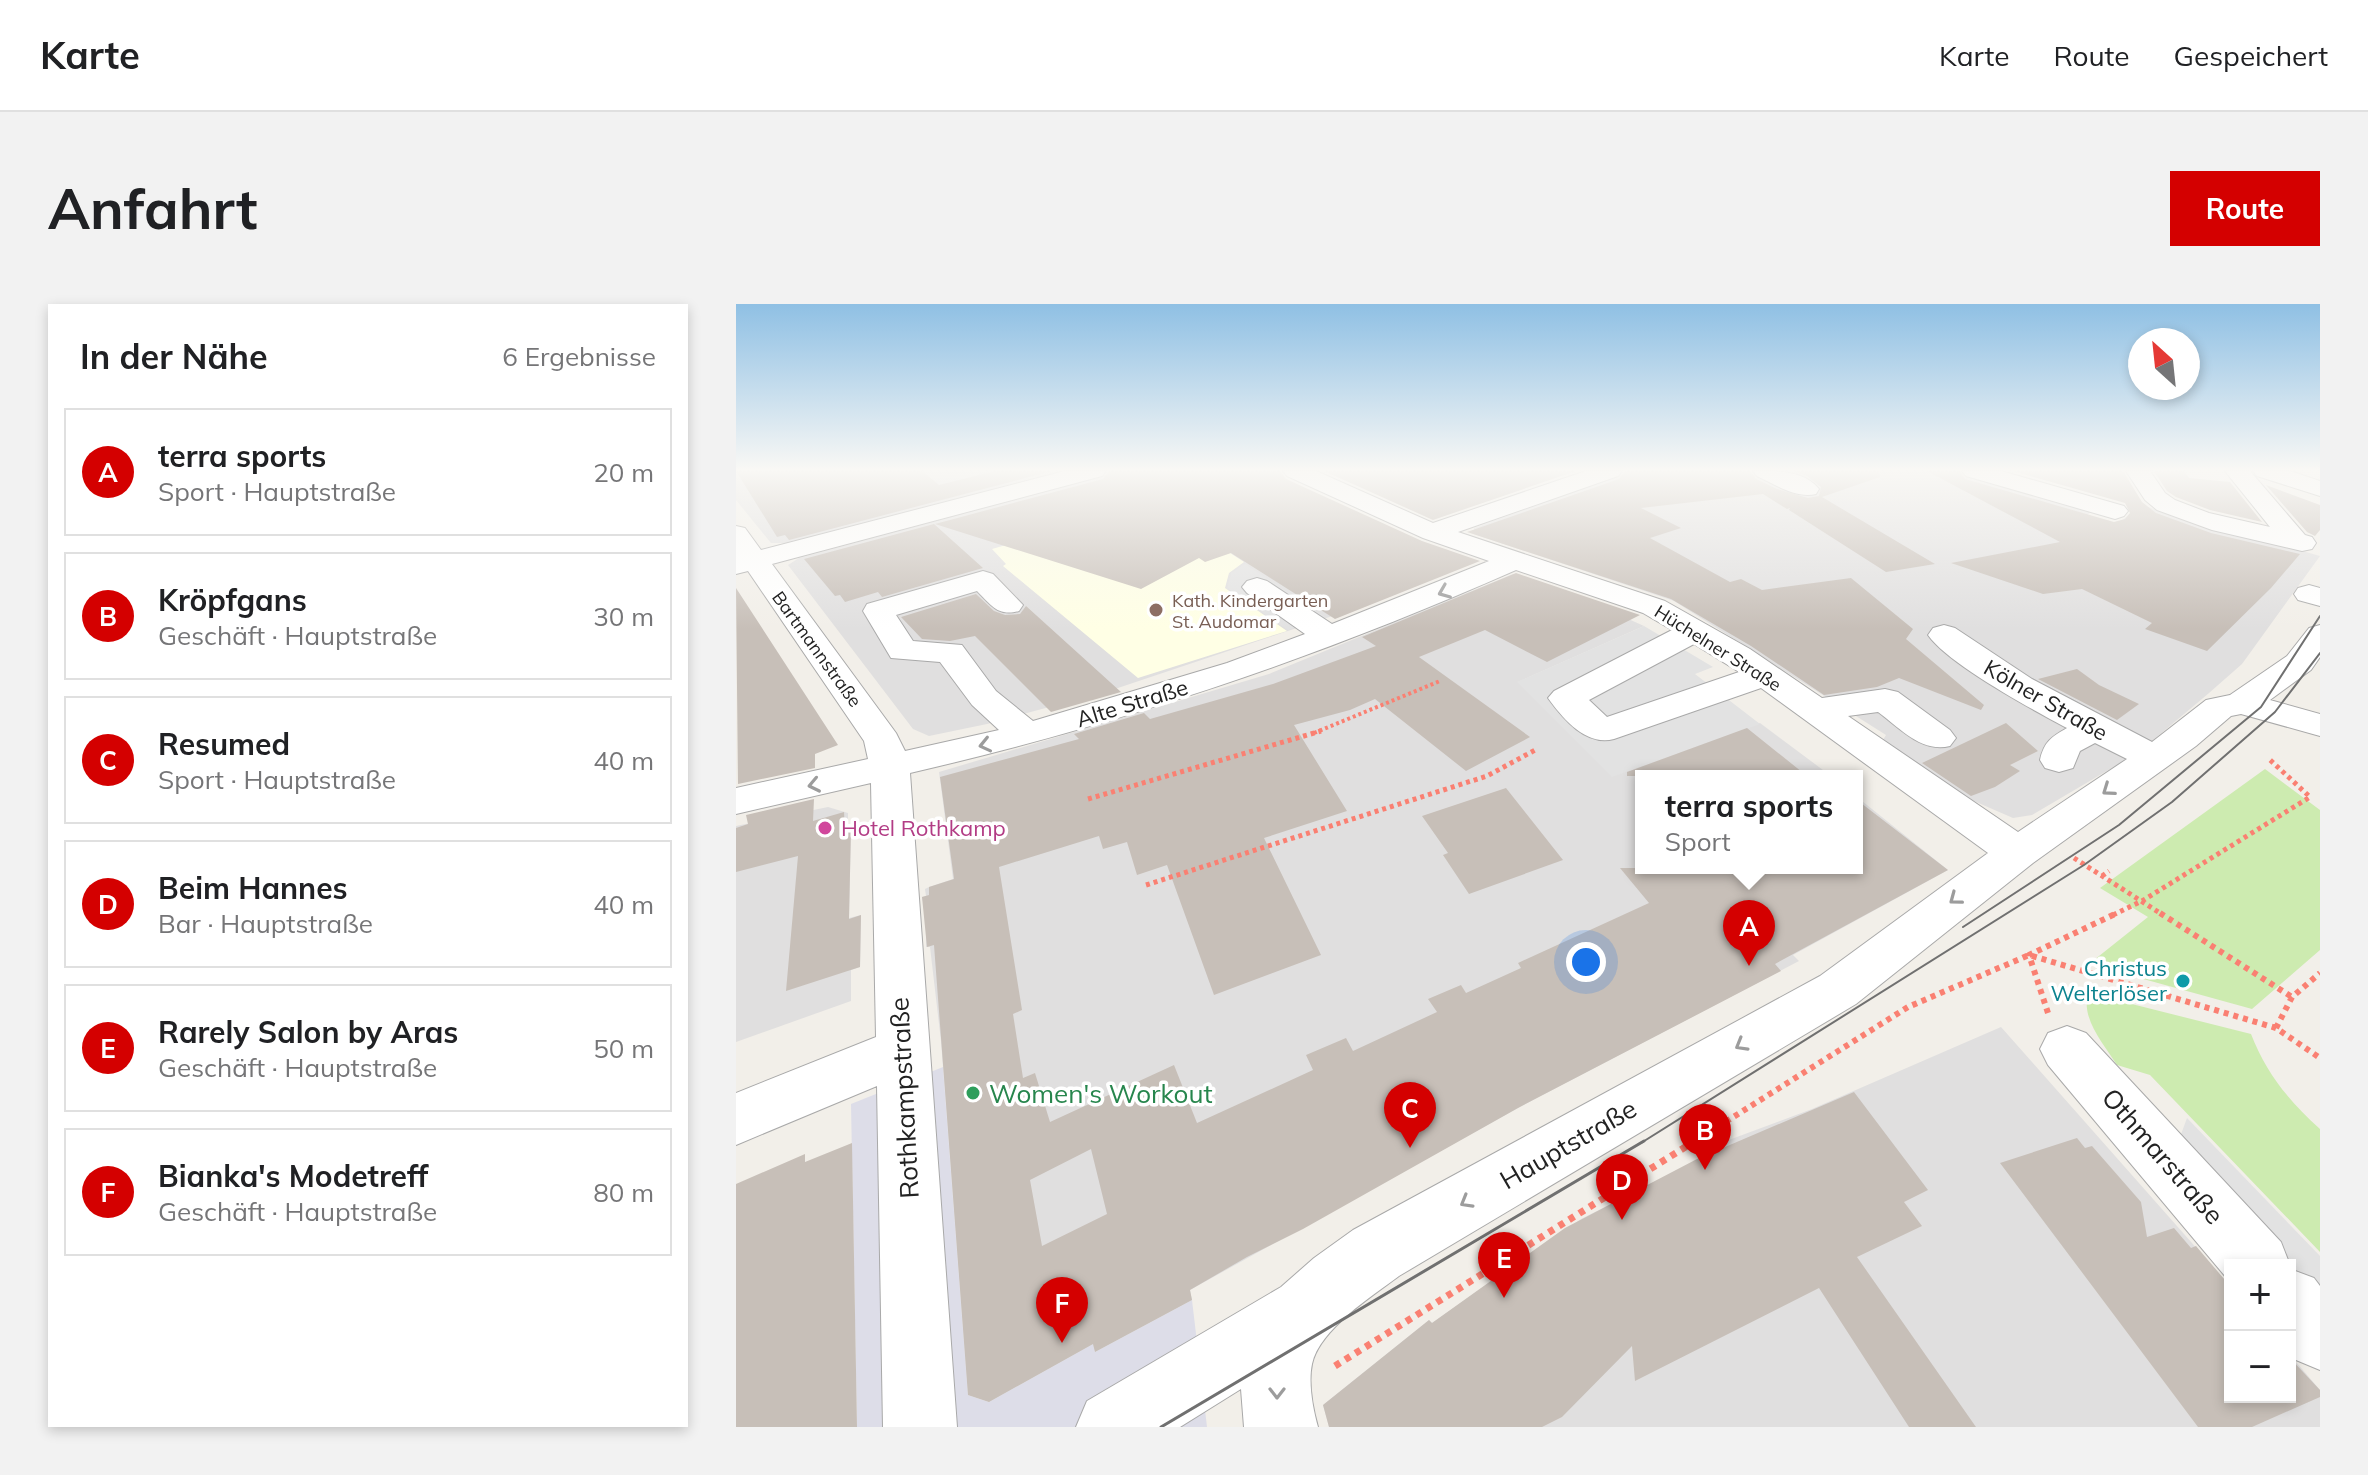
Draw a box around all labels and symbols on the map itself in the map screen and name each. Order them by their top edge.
north arrow [2128,328,2200,400]
one-way arrow [1438,582,1452,599]
street label: Bartmannstraße [767,587,867,711]
place label: Kath. Kindergarten St. Audomar [1172,589,1328,633]
street label: Hüchelner Straße [1650,600,1786,696]
marker: Kath. Kindergarten St. Audomar [1147,601,1165,619]
street label: Kölner Straße [1979,653,2113,747]
street label: Alte Straße [1073,673,1191,733]
one-way arrow [979,736,993,753]
one-way arrow [807,775,820,792]
one-way arrow [2102,780,2116,795]
place label: Hotel Rothkamp [841,814,1006,842]
marker: Hotel Rothkamp [816,819,834,837]
one-way arrow [1950,890,1964,904]
pin: A [1723,900,1775,966]
your location [1566,942,1606,982]
place label: Christus Welterlöser [2050,954,2167,1007]
marker: Christus Welterlöser [2174,972,2192,990]
street label: Rothkampstraße [882,997,926,1199]
one-way arrow [1735,1036,1749,1051]
place label: Women's Workout [989,1077,1213,1110]
street label: Othmarstraße [2095,1081,2231,1231]
pin: C [1384,1082,1436,1148]
marker: Women's Workout [964,1084,982,1102]
street label: Hauptstraße [1494,1092,1642,1196]
pin: B [1679,1104,1731,1170]
pin: D [1596,1154,1648,1220]
one-way arrow [1461,1192,1475,1208]
pin: E [1478,1232,1530,1298]
pin: F [1036,1277,1088,1343]
one-way arrow [1268,1387,1286,1400]

